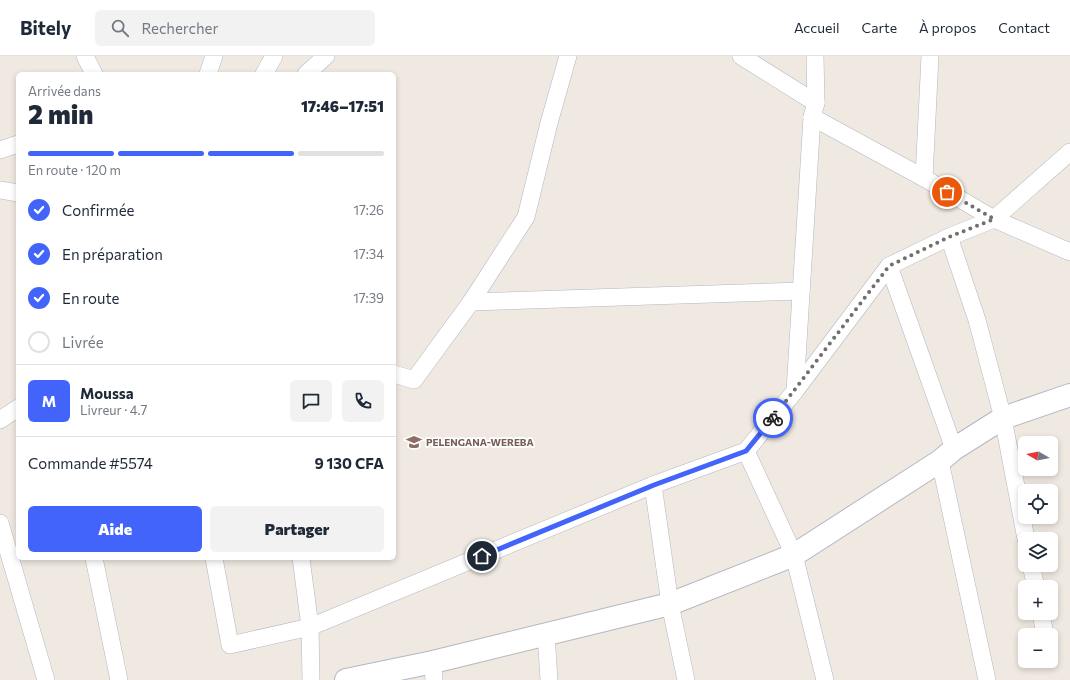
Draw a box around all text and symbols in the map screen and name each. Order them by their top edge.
search box [95,10,375,46]
text: Bitely [20,16,71,39]
icon: search [109,17,131,39]
text: Rechercher [141,19,218,37]
text: Accueil [794,19,840,36]
text: Carte [862,19,897,36]
text: À propos [919,19,976,36]
text: Contact [998,19,1050,36]
text: Arrivée dans [28,83,101,99]
text: 17:46–17:51 [301,97,384,115]
text: 2 min [28,98,93,129]
text: En route · 120 m [28,162,121,178]
pin [930,175,964,209]
icon: bag [936,181,958,203]
icon: check [28,199,50,221]
text: Confirmée [62,201,135,219]
text: 17:26 [353,202,384,218]
icon: check [28,243,50,265]
text: En préparation [62,245,163,263]
text: 17:34 [353,246,384,262]
icon: check [28,287,50,309]
text: En route [62,289,119,307]
text: 17:39 [353,290,384,306]
text: Livrée [62,333,104,351]
button: chat [290,380,332,422]
button: phone [342,380,384,422]
text: Moussa [80,384,134,402]
text: M [42,392,56,410]
courier [753,398,793,438]
text: Livreur · 4.7 [80,402,147,418]
icon: bike [762,407,784,429]
school or university icon: PELENGANA-WEREBA [405,433,423,451]
place label: PELENGANA-WEREBA [426,436,534,448]
north arrow [1018,436,1058,476]
map controls [1018,436,1058,668]
text: Commande #5574 [28,454,153,472]
text: 9 130 CFA [314,454,384,472]
button: locate [1018,484,1058,524]
button: Aide [28,506,202,552]
button: Partager [210,506,384,552]
button: layers [1018,532,1058,572]
pin [465,539,499,573]
icon: home [471,545,493,567]
button: + [1018,580,1058,620]
button: − [1018,628,1058,668]

